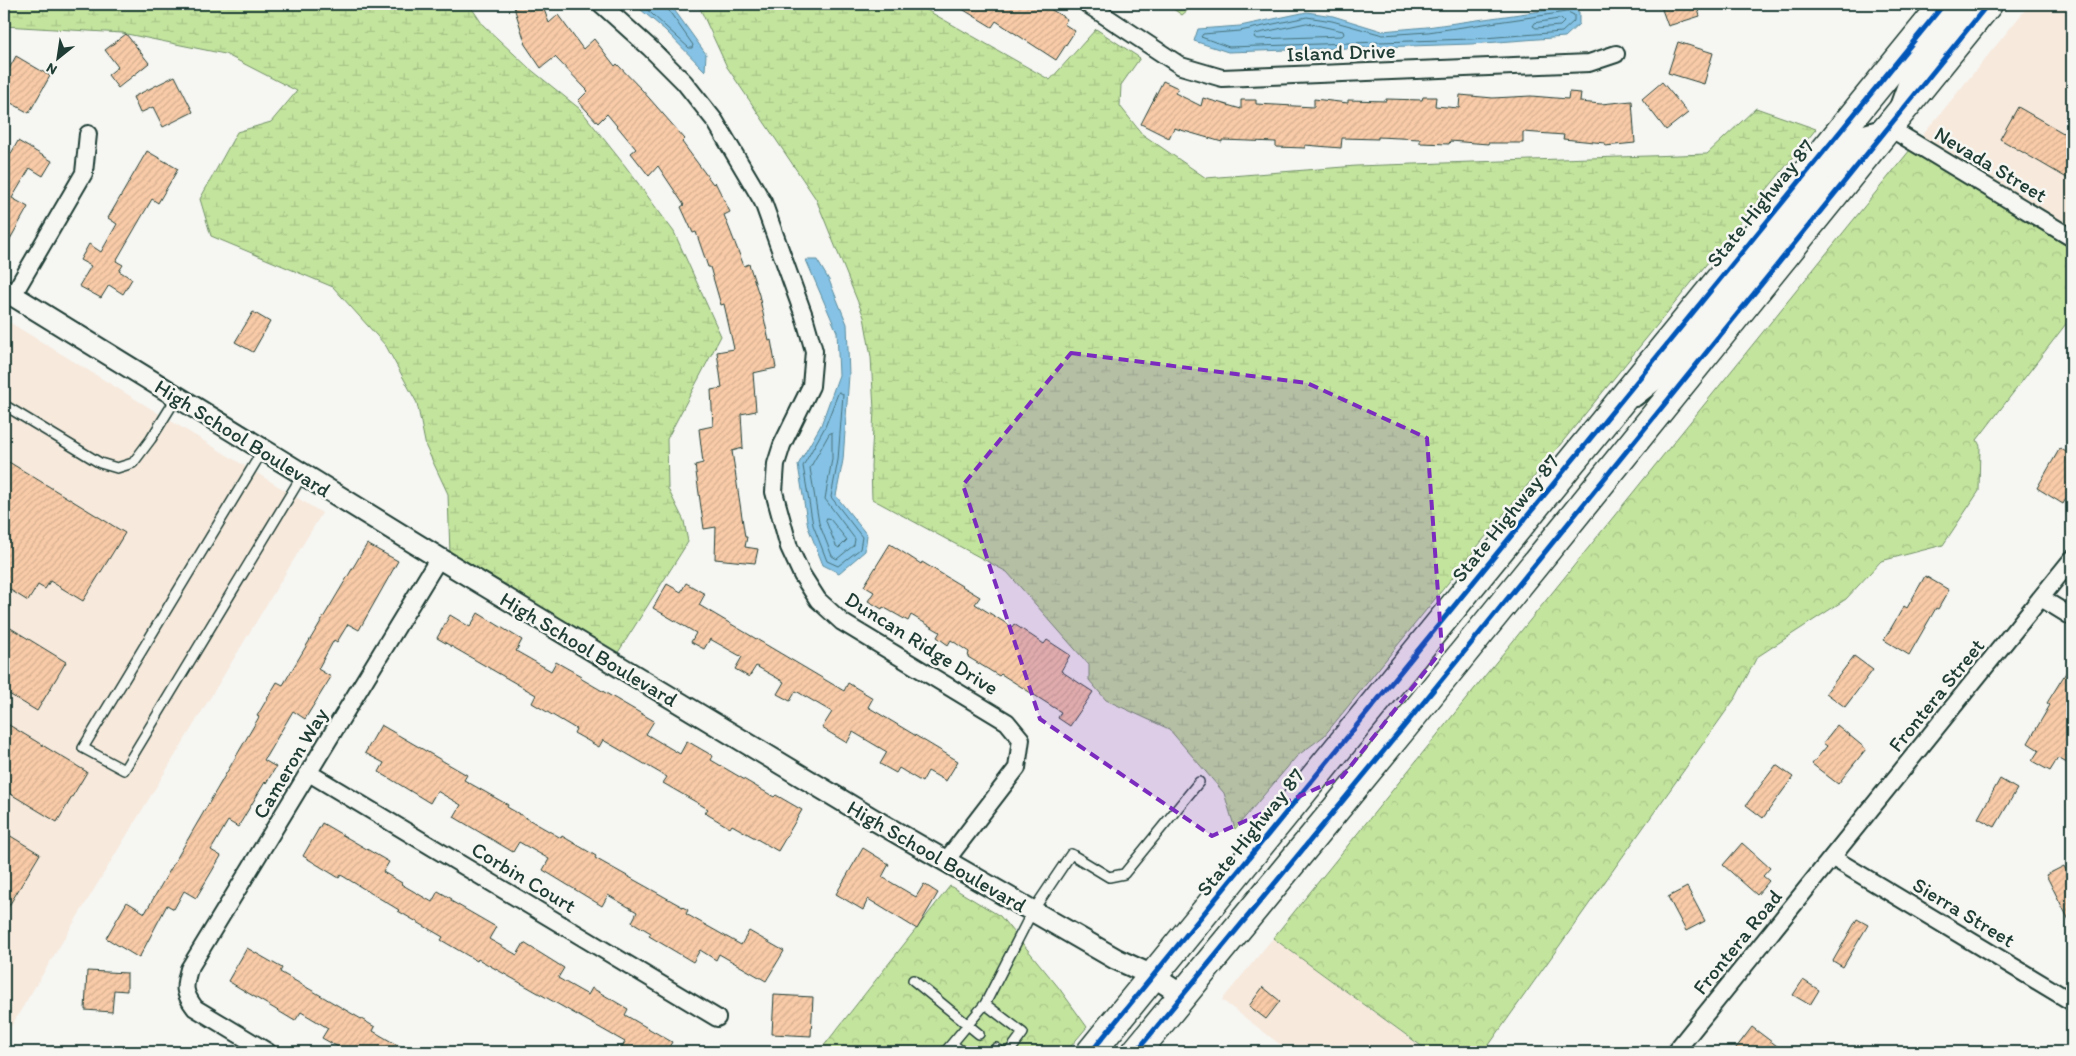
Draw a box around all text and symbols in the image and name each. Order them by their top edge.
north arrow [32,32,82,82]
street label: Island Drive [1286,38,1396,66]
text: N [43,59,60,79]
street label: Nevada Street [1930,121,2052,207]
street label: State Highway 87 [1701,134,1819,272]
street label: High School Boulevard [150,374,336,503]
street label: State Highway 87 [1446,449,1564,587]
street label: High School Boulevard [496,586,683,712]
street label: Duncan Ridge Drive [841,586,1003,700]
street label: Frontera Street [1883,633,1989,757]
street label: Cameron Way [247,703,333,823]
street label: State Highway 87 [1191,763,1309,901]
street label: High School Boulevard [843,794,1032,918]
street label: Corbin Court [467,836,581,918]
street label: Sierra Street [1908,872,2020,952]
street label: Frontera Road [1687,885,1787,999]

